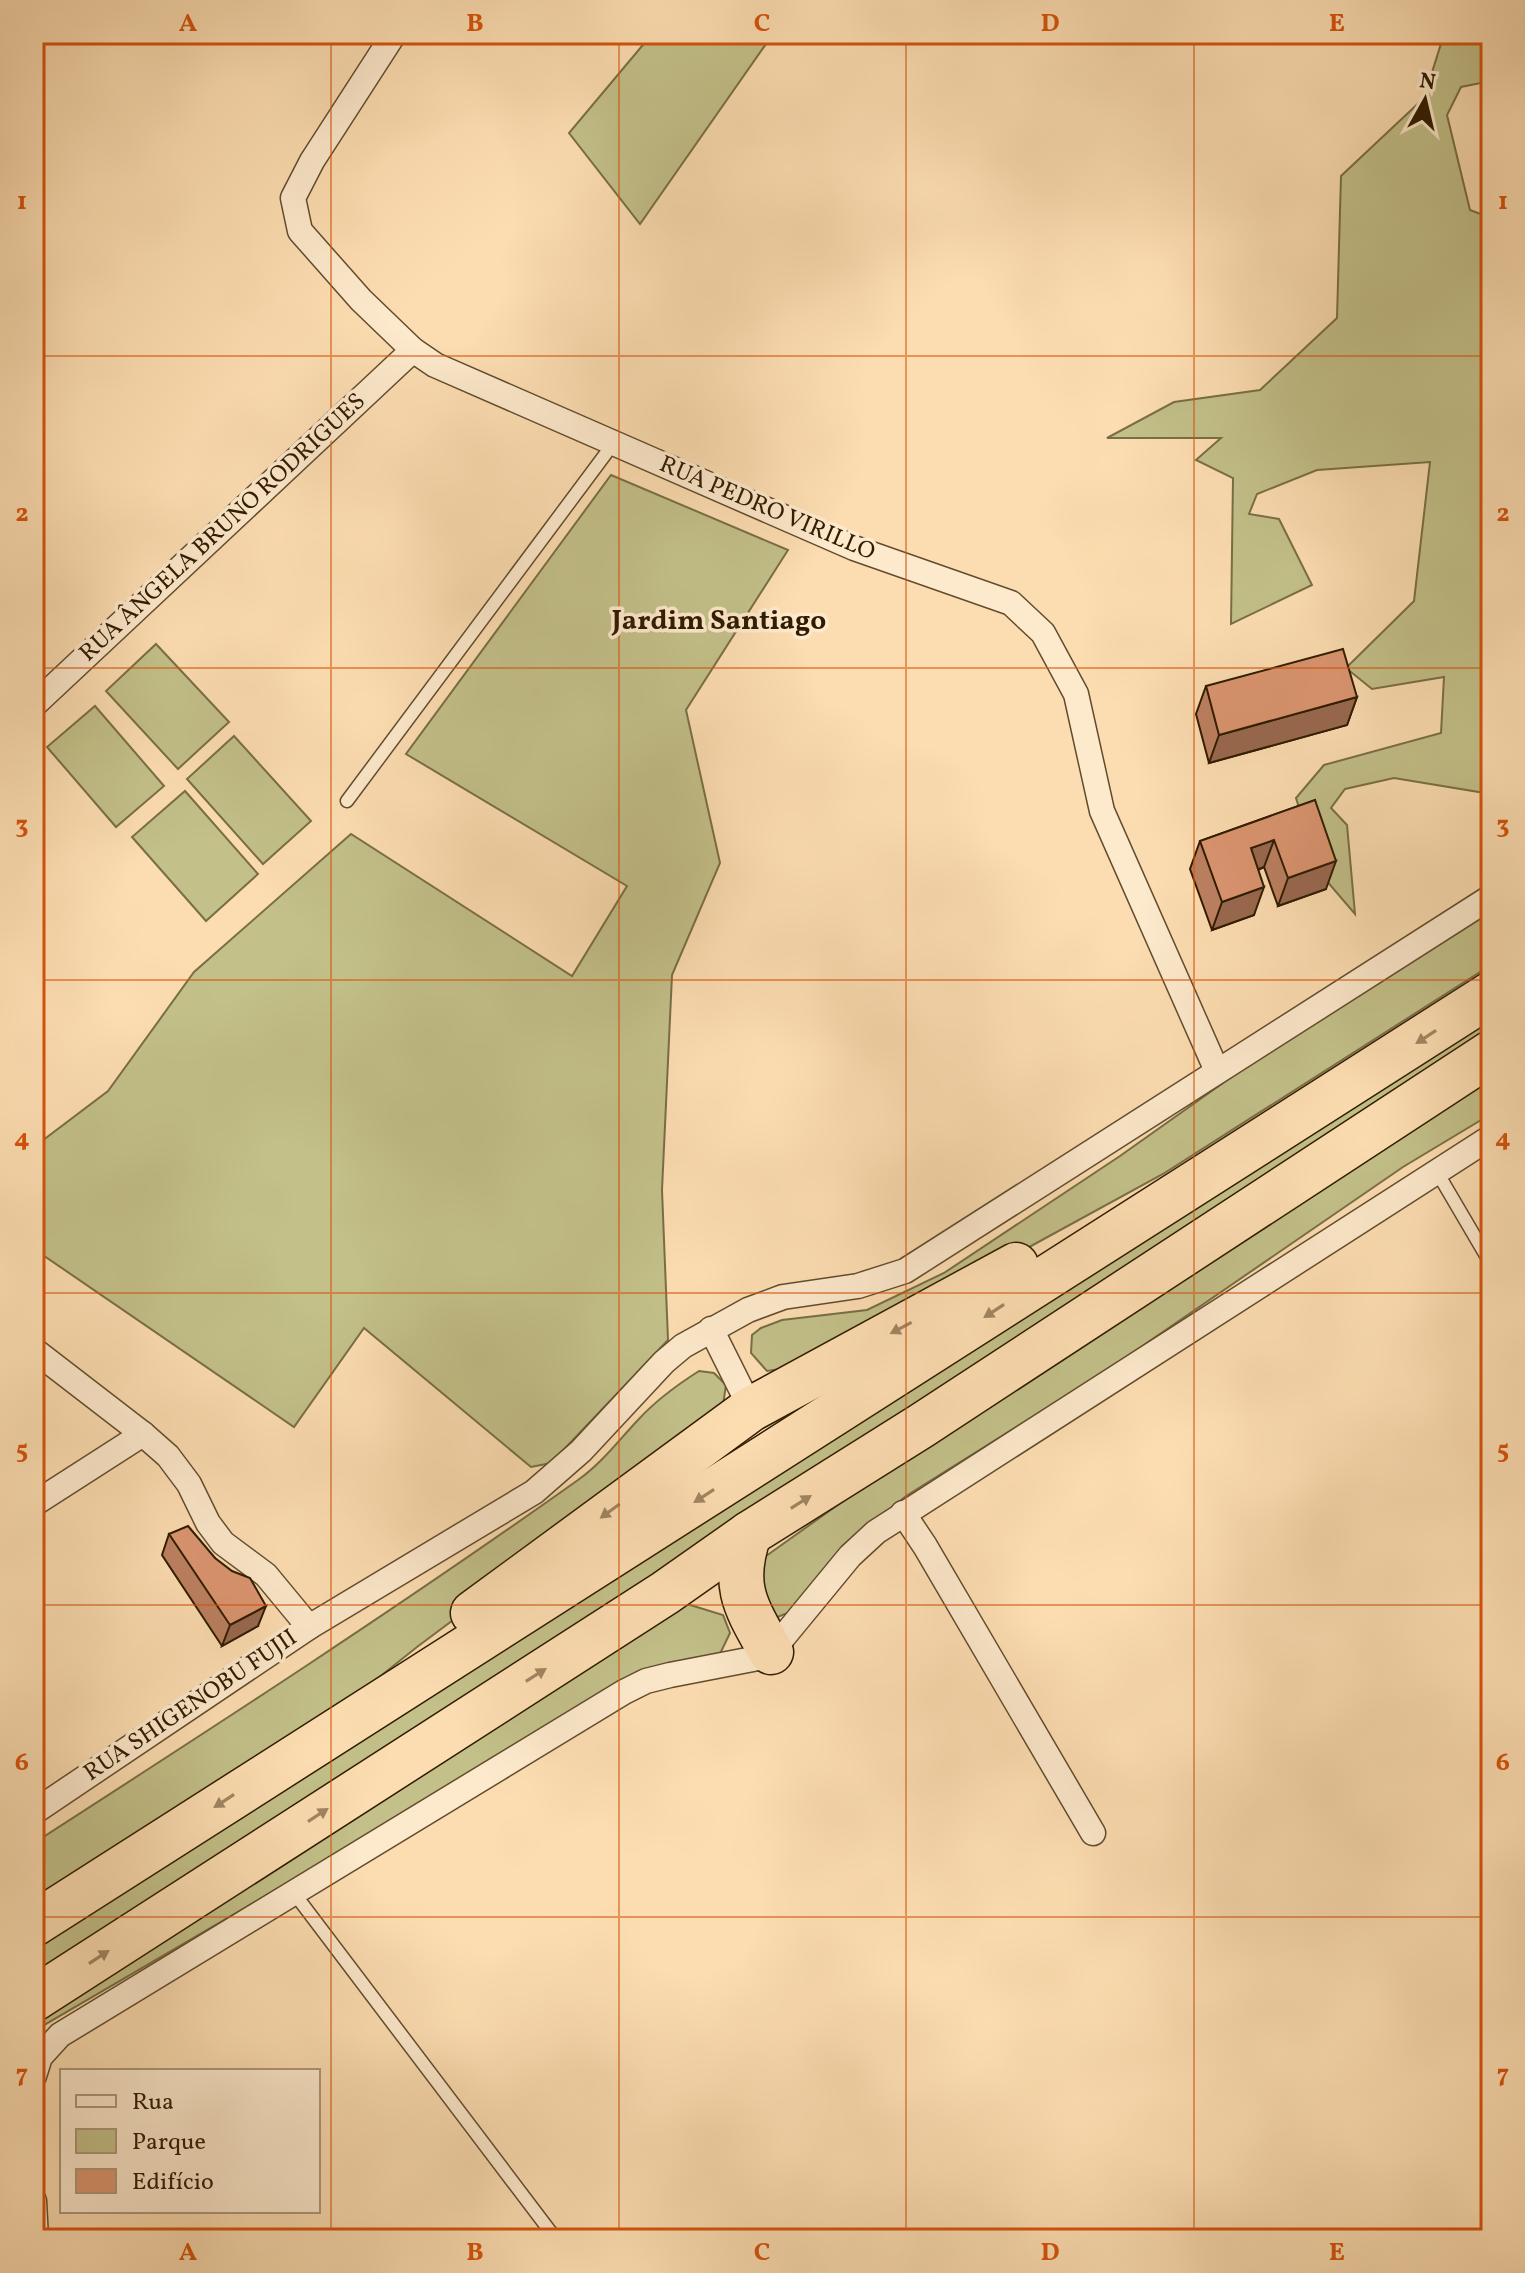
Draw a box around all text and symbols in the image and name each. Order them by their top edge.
text: A [179,6,198,42]
text: B [466,6,484,42]
text: C [754,6,770,42]
text: D [1040,6,1060,42]
text: E [1329,6,1345,42]
north arrow [1385,60,1465,140]
text: N [1417,66,1438,99]
text: 1 [17,184,27,220]
text: 1 [1498,184,1508,220]
street label: RUA ÂNGELA BRUNO RODRIGUES [72,386,374,670]
street label: RUA PEDRO VIRILLO [654,448,880,570]
text: 2 [15,496,29,532]
text: 2 [1496,496,1510,532]
district label: Jardim Santiago [611,602,826,641]
text: 3 [15,808,29,844]
text: 3 [1496,808,1510,844]
one-way arrow [1415,1029,1436,1044]
text: 4 [14,1121,30,1157]
text: 4 [1495,1121,1511,1157]
one-way arrow [983,1304,1004,1319]
one-way arrow [889,1321,912,1334]
text: 5 [16,1433,28,1469]
text: 5 [1497,1433,1509,1469]
one-way arrow [693,1489,714,1504]
one-way arrow [790,1495,812,1509]
one-way arrow [600,1503,621,1518]
street label: RUA SHIGENOBU FUJII [77,1622,305,1790]
one-way arrow [526,1667,547,1682]
text: 6 [15,1745,29,1781]
text: 6 [1496,1745,1510,1781]
one-way arrow [214,1794,235,1809]
one-way arrow [307,1808,328,1823]
one-way arrow [89,1949,110,1964]
text: 7 [16,2057,28,2093]
text: 7 [1497,2057,1509,2093]
legend [60,2069,320,2213]
text: Rua [132,2086,174,2120]
text: Parque [132,2126,206,2160]
text: Edifício [132,2166,214,2200]
text: A [179,2235,198,2271]
text: B [466,2235,484,2271]
text: C [754,2235,770,2271]
text: D [1040,2235,1060,2271]
text: E [1329,2235,1345,2271]

